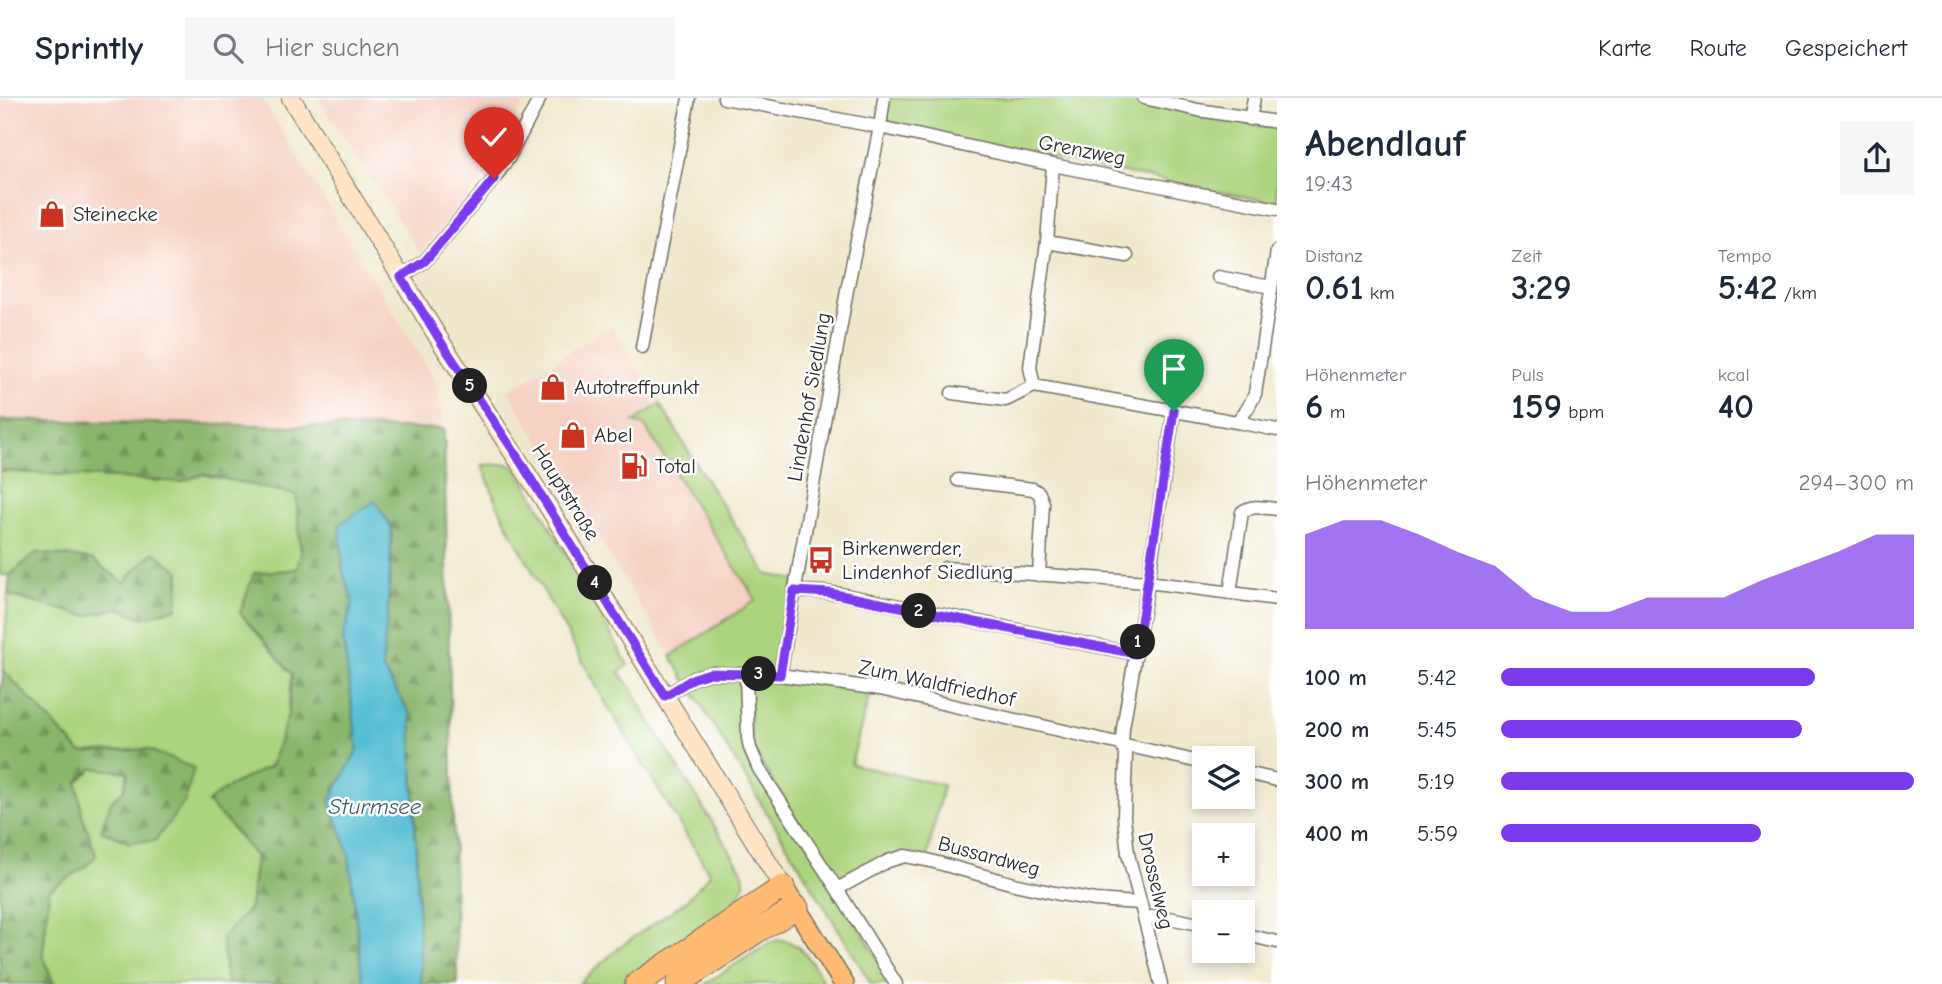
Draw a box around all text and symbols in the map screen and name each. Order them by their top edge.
search box [185,17,675,80]
text: Sprintly [35,29,143,67]
icon: search [209,29,247,67]
text: Hier suchen [265,33,400,63]
text: Karte [1598,34,1652,62]
text: Route [1690,34,1747,62]
text: Gespeichert [1785,34,1907,62]
pin [464,107,524,179]
icon: check [475,118,513,156]
button: share [1840,121,1914,195]
text: Abendlauf [1305,122,1465,166]
street label: Grenzweg [1036,130,1128,170]
text: 19:43 [1305,170,1353,197]
shop icon: Steinecke [37,199,67,229]
place label: Steinecke [73,202,158,226]
text: Distanz [1305,245,1363,267]
text: Zeit [1511,245,1542,267]
text: Tempo [1718,245,1771,267]
text: 0.61 [1305,267,1363,308]
text: 3:29 [1511,267,1572,308]
text: 5:42 [1718,267,1777,308]
text: km [1363,282,1395,304]
text: /km [1777,282,1817,304]
street label: Lindenhof Siedlung [782,311,836,483]
pin [1144,339,1204,411]
icon: arrive [1155,350,1193,388]
text: Höhenmeter [1305,364,1406,386]
text: Puls [1511,364,1544,386]
text: kcal [1718,364,1750,386]
pin: 5 [452,368,488,404]
shop icon: Autotreffpunkt [538,372,568,402]
text: 5 [464,374,475,396]
place label: Autotreffpunkt [574,375,700,399]
text: 6 [1305,386,1323,427]
text: 159 [1511,386,1562,427]
text: 40 [1718,386,1754,427]
text: m [1323,401,1345,423]
text: bpm [1562,401,1604,423]
shop icon: Abel [558,420,588,450]
place label: Abel [594,423,633,447]
street label: Hauptstraße [527,440,605,544]
fuel station icon: Total [619,451,649,481]
place label: Total [655,454,696,478]
text: Höhenmeter [1305,469,1427,496]
text: 294–300 m [1798,469,1914,496]
place label: Birkenwerder, Lindenhof Siedlung [842,536,1013,584]
bus stop icon: Birkenwerder, Lindenhof Siedlung [806,545,836,575]
pin: 4 [578,566,612,601]
text: 4 [590,571,599,593]
pin: 2 [902,594,936,628]
text: 2 [914,599,923,621]
pin: 1 [1120,624,1156,660]
text: 1 [1134,630,1141,652]
street label: Zum Waldfriedhof [857,655,1019,712]
pin: 3 [742,656,776,692]
text: 3 [754,662,763,684]
text: 100 m [1305,664,1367,691]
text: 5:42 [1417,664,1457,691]
text: 200 m [1305,716,1369,743]
text: 5:45 [1417,716,1457,743]
map controls [1192,746,1255,963]
button: layers [1192,746,1255,809]
text: 300 m [1305,768,1369,795]
text: 5:19 [1417,768,1455,795]
water label: Sturmsee [329,793,422,820]
text: 400 m [1305,820,1369,847]
text: 5:59 [1417,820,1458,847]
button: + [1192,823,1255,886]
street label: Drosselweg [1133,830,1179,932]
street label: Bussardweg [935,831,1043,881]
button: − [1192,900,1255,963]

